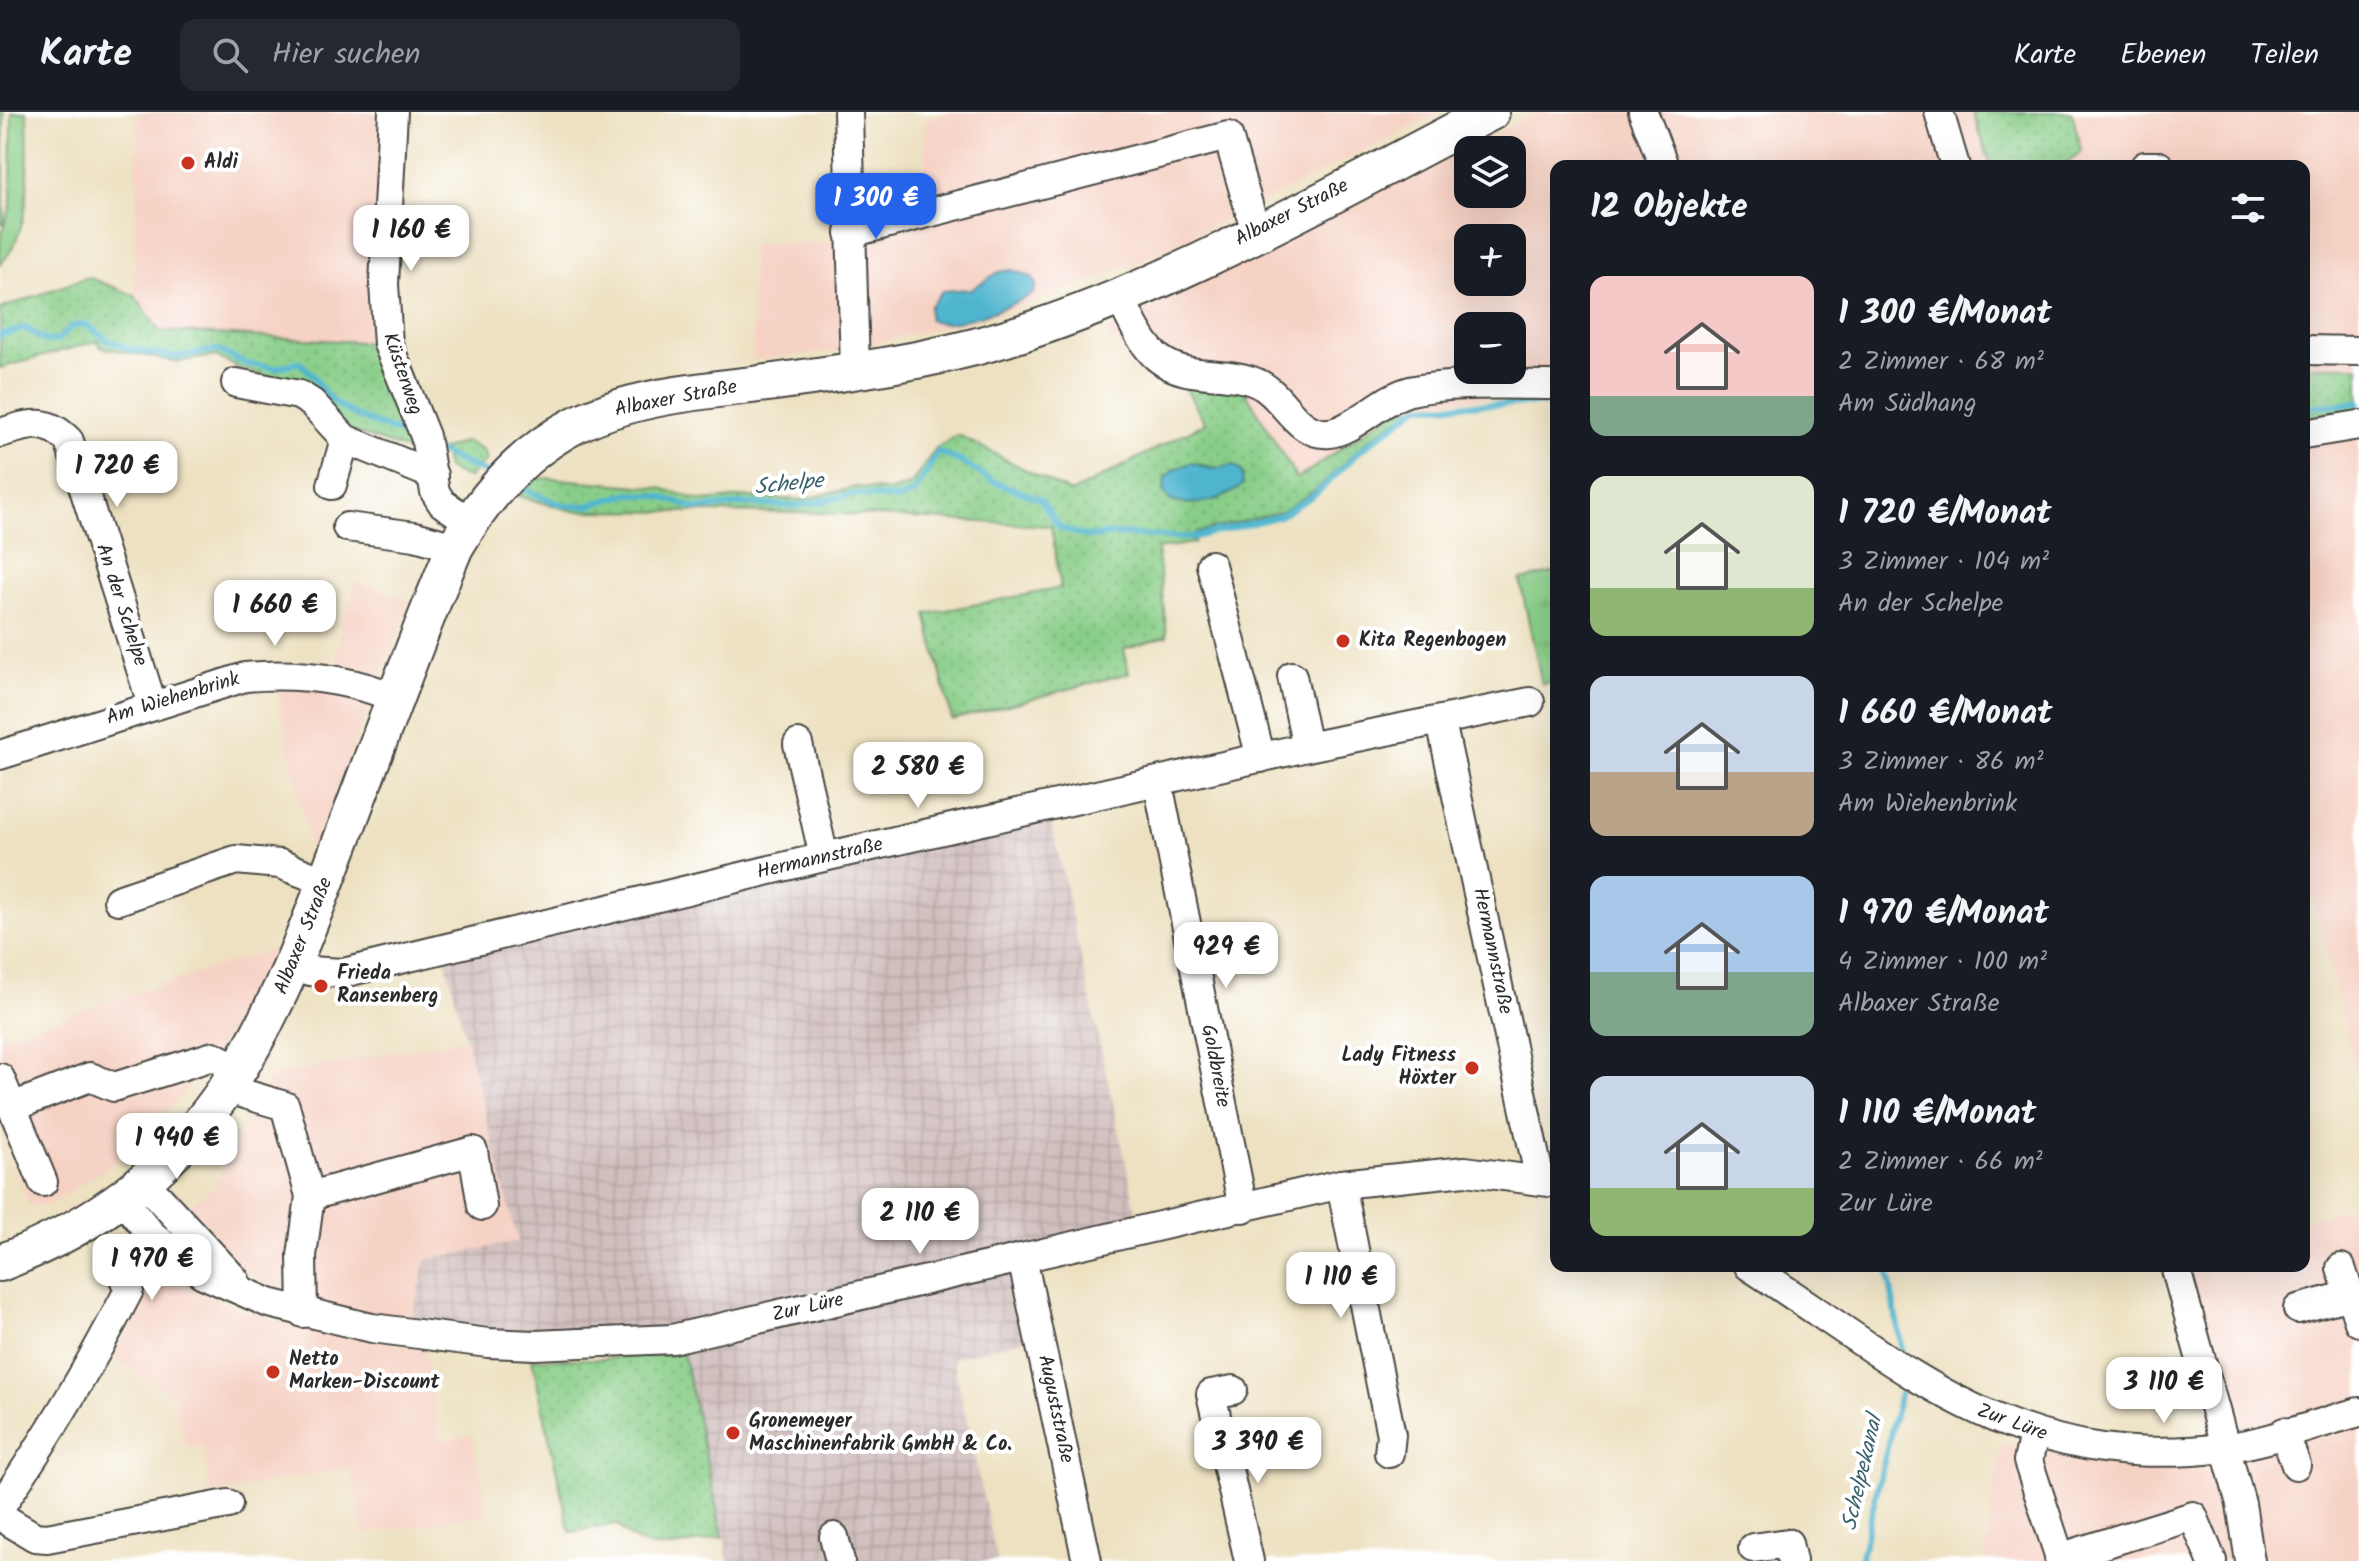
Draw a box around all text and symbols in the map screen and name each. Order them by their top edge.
search box [180,19,740,91]
text: Karte [40,25,132,85]
text: Hier suchen [272,31,421,79]
icon: search [208,33,252,77]
text: Karte [2014,33,2076,78]
text: Ebenen [2120,33,2206,78]
text: Teilen [2250,33,2319,78]
map controls [1454,136,1526,384]
button: layers [1454,136,1526,208]
place label: Aldi [204,147,239,179]
marker: Aldi [179,154,197,172]
street label: Albaxer Straße [1229,171,1355,255]
pin: 1 300 € [802,173,950,241]
text: 1 300 € [833,178,919,220]
text: 12 Objekte [1590,181,1748,235]
icon: filters [2226,186,2270,230]
pin: 1 160 € [337,205,485,273]
text: 1 160 € [371,210,451,252]
button: + [1454,224,1526,296]
text: 1 300 €/Monat [1838,287,2052,341]
icon: home [1654,308,1750,404]
button: − [1454,312,1526,384]
street label: Küsterweg [373,328,431,420]
text: 2 Zimmer · 68 m² [1838,341,2044,383]
street label: Albaxer Straße [612,371,740,427]
text: Am Südhang [1838,383,1977,425]
pin: 1 720 € [43,441,191,509]
text: 1 720 € [74,446,160,488]
water label: Schelpe [753,464,827,506]
text: 1 720 €/Monat [1838,487,2052,541]
icon: home [1654,508,1750,604]
street label: An der Schelpe [86,540,156,670]
text: 3 Zimmer · 104 m² [1838,541,2049,583]
pin: 1 660 € [201,580,349,648]
text: An der Schelpe [1838,583,2003,625]
text: 1 660 € [232,585,318,627]
place label: Kita Regenbogen [1359,625,1506,657]
marker: Kita Regenbogen [1334,632,1352,650]
street label: Am Wiehenbrink [102,663,244,734]
text: 1 660 €/Monat [1838,687,2053,741]
icon: home [1654,708,1750,804]
text: 3 Zimmer · 86 m² [1838,741,2044,783]
pin: 2 580 € [844,742,992,810]
text: 2 580 € [871,747,965,789]
text: Am Wiehenbrink [1838,783,2017,825]
street label: Hermannstraße [754,829,886,889]
street label: Albaxer Straße [266,872,342,1000]
street label: Hermannstraße [1463,885,1521,1017]
text: 1 970 €/Monat [1838,887,2049,941]
icon: home [1654,908,1750,1004]
pin: 929 € [1170,922,1282,990]
text: 929 € [1192,927,1260,969]
text: 4 Zimmer · 100 m² [1838,941,2047,983]
place label: Frieda Ransenberg [337,958,438,1013]
marker: Frieda Ransenberg [312,977,330,995]
text: Albaxer Straße [1838,983,1999,1025]
street label: Goldbreite [1191,1022,1239,1110]
place label: Lady Fitness Höxter [1341,1040,1457,1095]
marker: Lady Fitness Höxter [1463,1059,1481,1077]
text: 1 110 €/Monat [1838,1087,2036,1141]
icon: home [1654,1108,1750,1204]
pin: 1 940 € [103,1113,251,1181]
text: 1 940 € [134,1118,220,1160]
text: 2 Zimmer · 66 m² [1838,1141,2043,1183]
text: Zur Lüre [1838,1183,1933,1225]
pin: 2 110 € [846,1188,994,1256]
text: 2 110 € [880,1193,960,1235]
pin: 1 970 € [78,1234,226,1302]
text: 1 970 € [110,1239,194,1281]
pin: 1 110 € [1267,1252,1415,1320]
text: 1 110 € [1304,1257,1378,1299]
street label: Zur Lüre [769,1284,847,1332]
place label: Netto Marken-Discount [289,1344,440,1399]
street label: Auguststraße [1028,1352,1082,1466]
pin: 3 110 € [2090,1357,2238,1425]
text: 3 110 € [2124,1362,2204,1404]
marker: Netto Marken-Discount [264,1363,282,1381]
street label: Zur Lüre [1972,1396,2052,1450]
place label: Gronemeyer Maschinenfabrik GmbH & Co. [749,1406,1012,1461]
water label: Schelpekanal [1833,1408,1894,1534]
pin: 3 390 € [1184,1417,1332,1485]
text: 3 390 € [1212,1422,1304,1464]
marker: Gronemeyer Maschinenfabrik GmbH & Co. [724,1424,742,1442]

